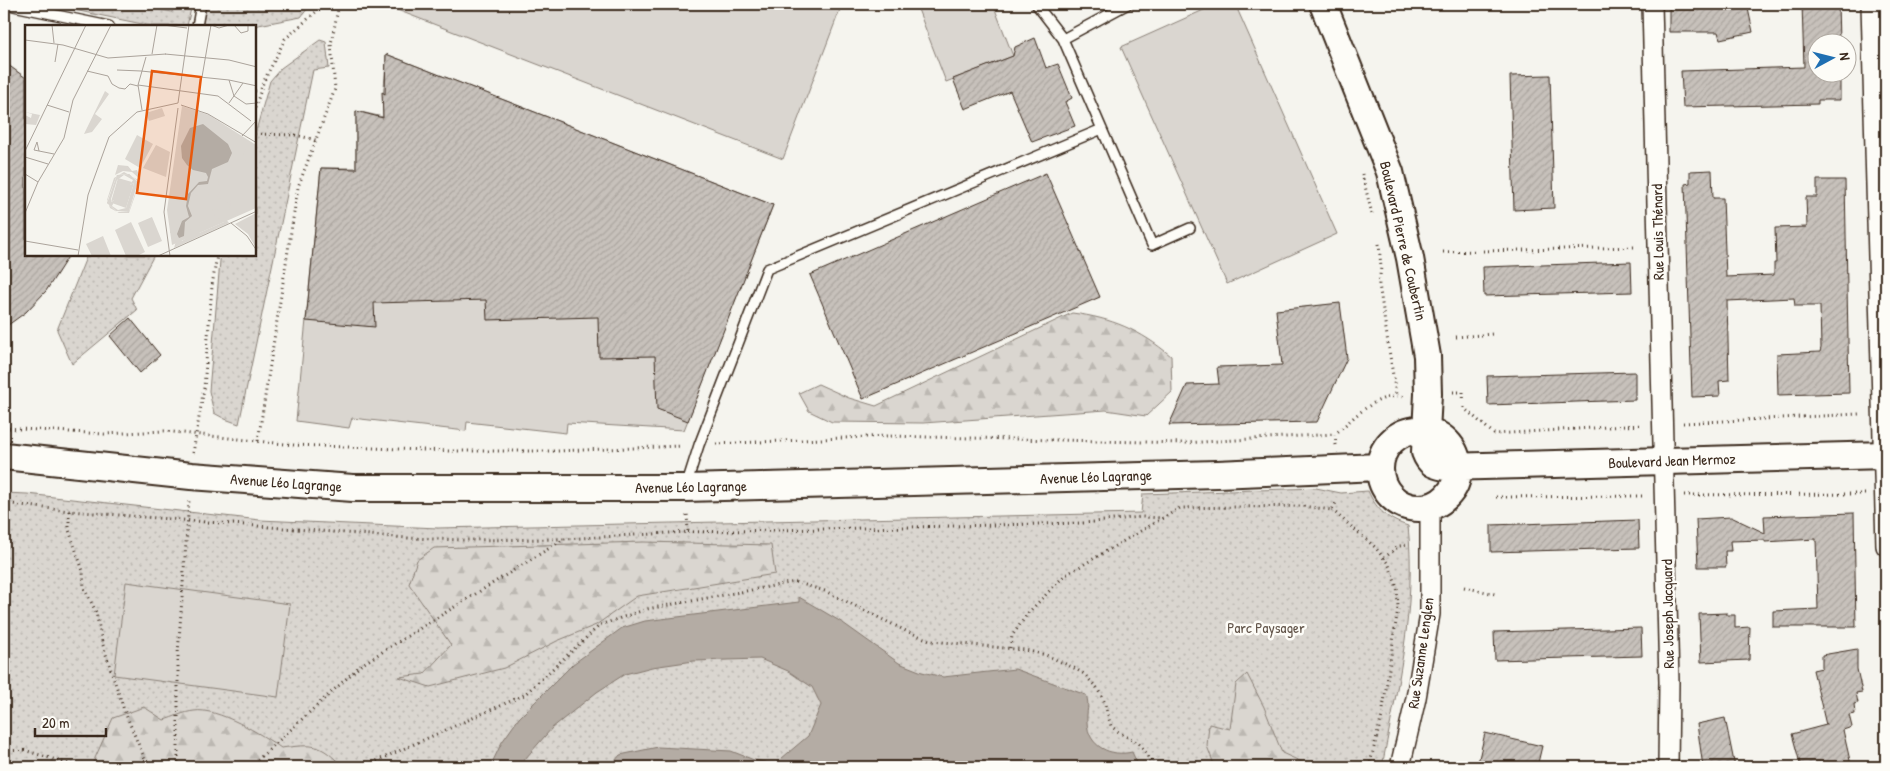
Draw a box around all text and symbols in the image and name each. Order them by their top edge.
inset map [25,25,256,256]
north arrow [1808,32,1858,82]
text: N [1836,51,1855,62]
street label: Boulevard Pierre de Coubertin [1375,159,1432,323]
street label: Rue Louis Thénard [1646,184,1669,280]
street label: Boulevard Jean Mermoz [1608,448,1737,473]
street label: Avenue Léo Lagrange [1040,464,1152,489]
street label: Avenue Léo Lagrange [230,468,343,497]
street label: Avenue Léo Lagrange [635,475,747,498]
street label: Rue Joseph Jacquard [1656,559,1679,669]
street label: Rue Suzanne Lenglen [1402,596,1439,710]
park label: Parc Paysager [1227,617,1305,638]
scale bar [35,706,106,738]
text: 20 m [42,712,69,733]

